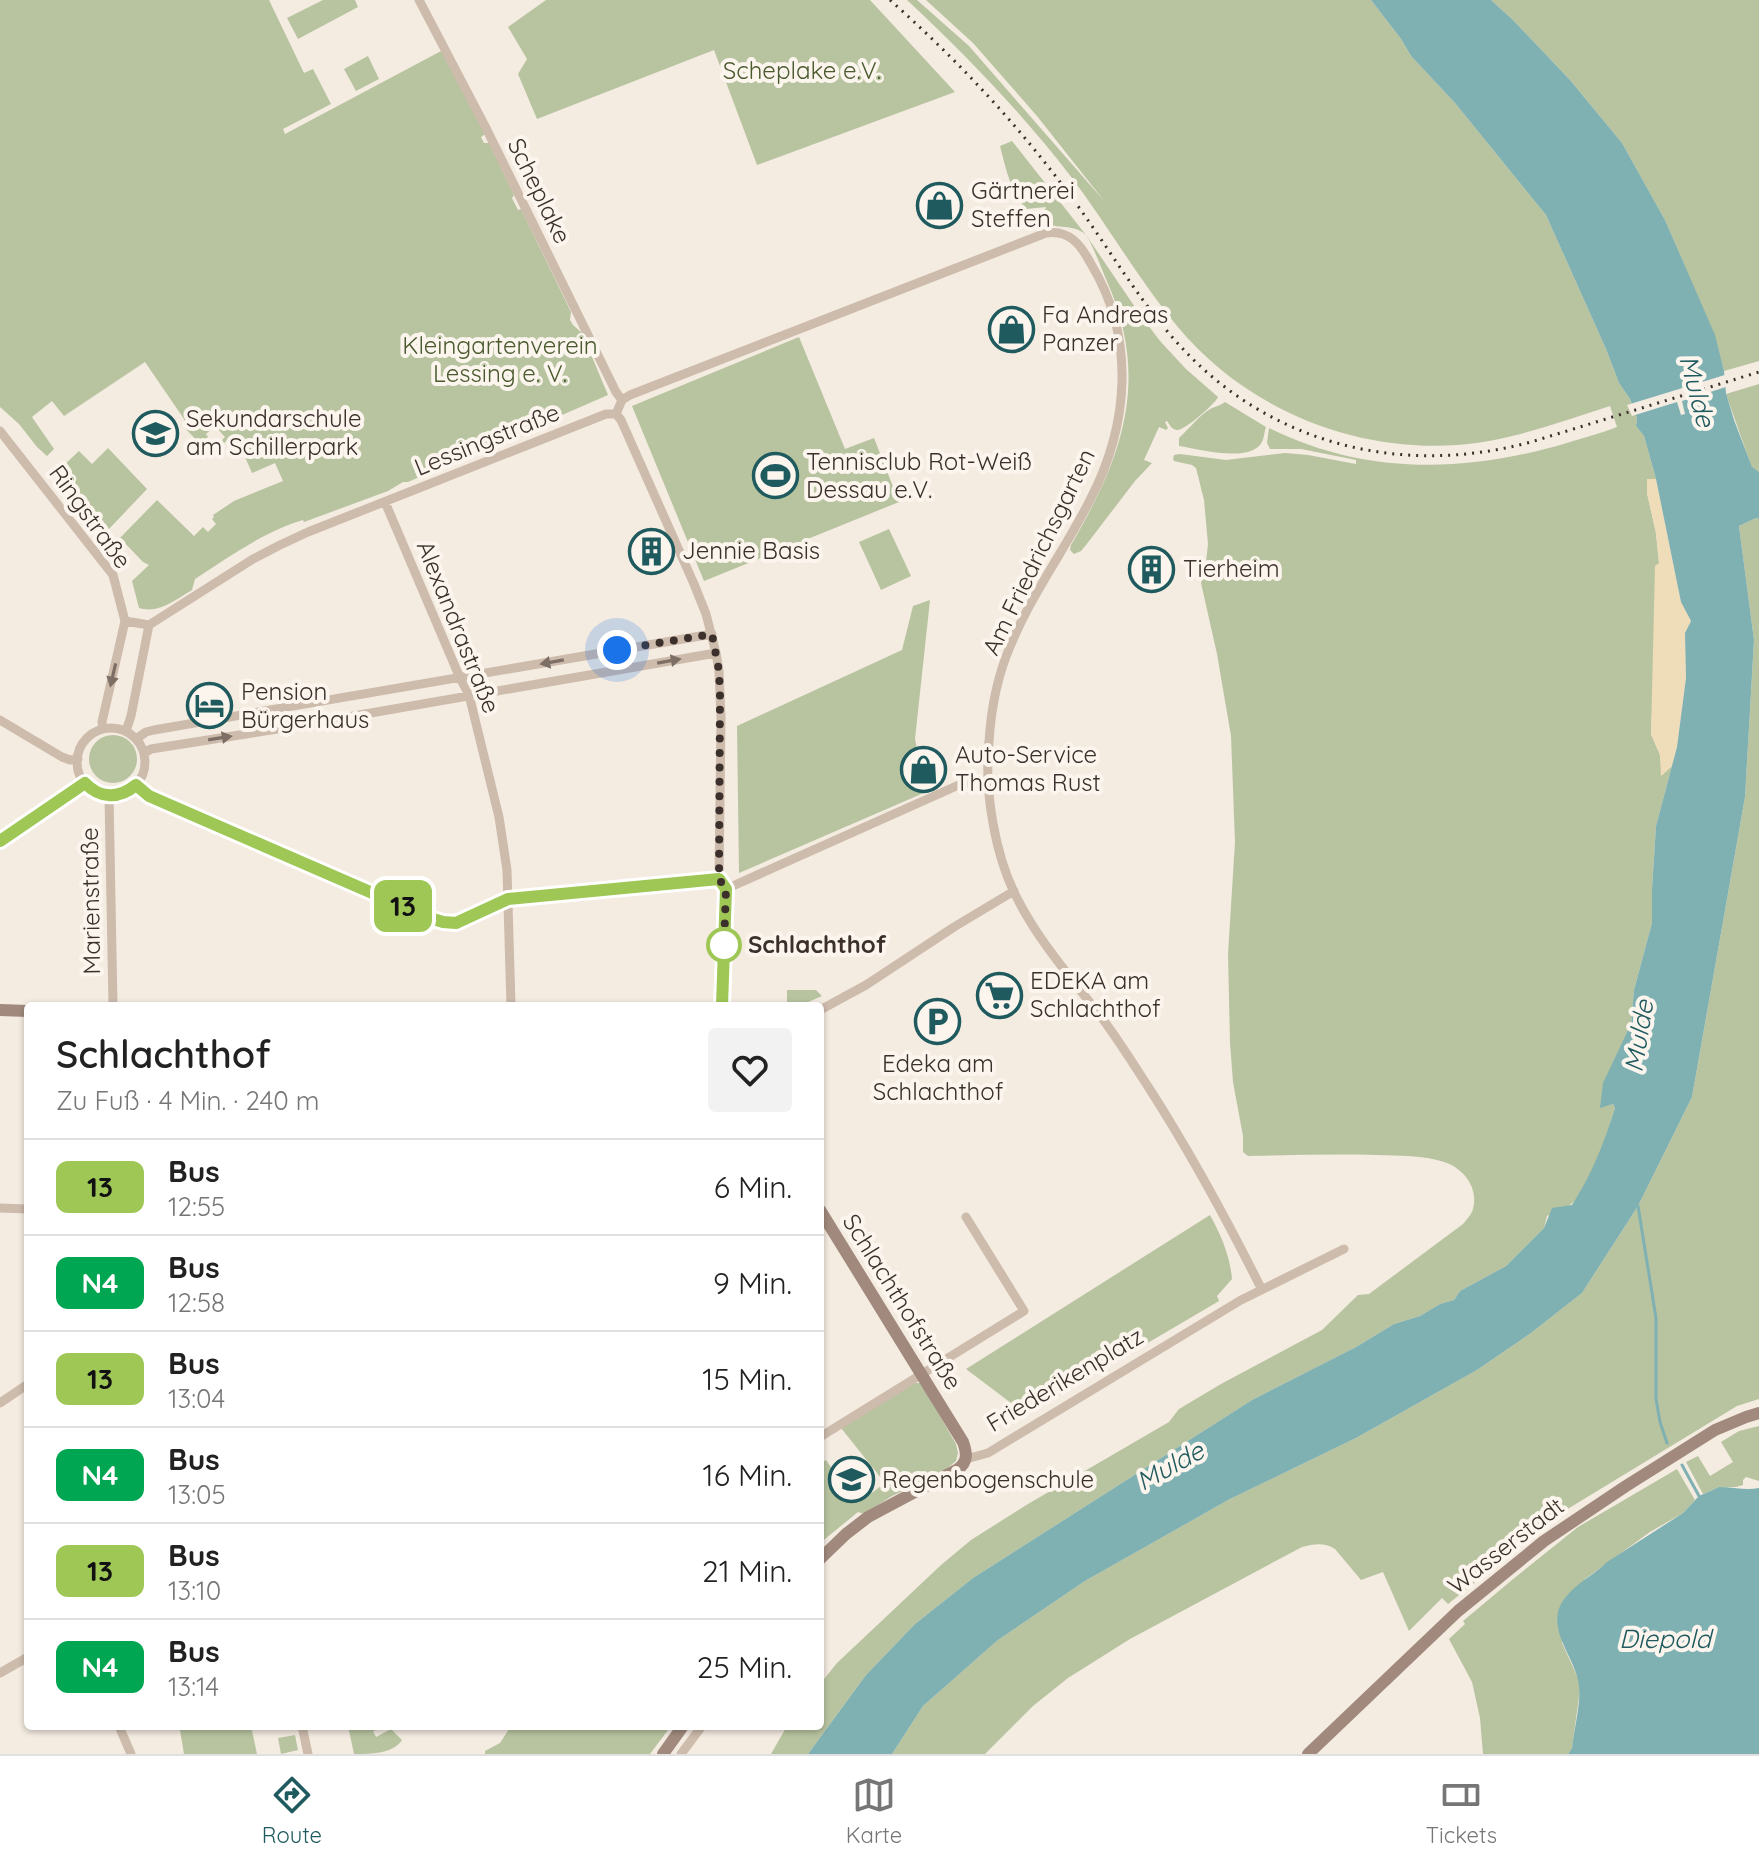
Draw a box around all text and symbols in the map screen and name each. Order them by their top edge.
park label: Scheplake e.V. [723,55,881,85]
street label: Scheplake [502,133,578,248]
place label: Gärtnerei Steffen [971,175,1075,233]
shop icon: Gärtnerei Steffen [916,181,964,229]
place label: Fa Andreas Panzer [1042,299,1168,357]
shop icon: Fa Andreas Panzer [987,305,1035,353]
park label: Kleingartenverein Lessing e. V. [402,330,598,388]
water label: Mulde [1672,352,1723,431]
street label: Lessingstraße [410,396,563,482]
place label: Sekundarschule am Schillerpark [186,403,361,461]
school or university icon: Sekundarschule am Schillerpark [131,409,179,457]
street label: Am Friedrichsgarten [975,444,1101,660]
place label: Tennisclub Rot-Weiß Dessau e.V. [806,446,1032,504]
sports icon: Tennisclub Rot-Weiß Dessau e.V. [751,452,799,500]
street label: Ringstraße [43,459,138,574]
building icon: Jennie Basis [627,527,675,575]
place label: Jennie Basis [682,535,820,565]
street label: Alexandrastraße [411,536,507,717]
building icon: Tierheim [1128,545,1176,593]
place label: Tierheim [1183,553,1280,583]
your location [597,630,637,670]
one-way arrow [657,654,682,666]
one-way arrow [539,656,564,668]
one-way arrow [106,663,119,688]
place label: Pension Bürgerhaus [241,676,369,734]
hotel icon: Pension Bürgerhaus [186,682,234,730]
one-way arrow [208,732,233,744]
place label: Auto-Service Thomas Rust [955,739,1101,797]
shop icon: Auto-Service Thomas Rust [900,745,948,793]
street label: Marienstraße [74,827,106,975]
line badge: 13 [367,880,439,932]
text: 13 [390,888,416,923]
marker: Schlachthof [707,928,741,962]
place label: Schlachthof [748,929,887,959]
place label: EDEKA am Schlachthof [1030,965,1161,1023]
supermarket icon: EDEKA am Schlachthof [975,971,1023,1019]
water label: Mulde [1617,996,1661,1074]
parking icon: Edeka am Schlachthof [914,998,962,1046]
button: heart [708,1028,792,1112]
text: Schlachthof [56,1030,271,1078]
place label: Edeka am Schlachthof [873,1048,1004,1106]
text: Zu Fuß · 4 Min. · 240 m [56,1084,320,1117]
text: Bus [168,1152,220,1190]
text: 6 Min. [714,1168,792,1206]
text: 13 [87,1169,113,1204]
text: 12:55 [168,1190,225,1223]
street label: Schlachthofstraße [837,1208,969,1395]
text: Bus [168,1248,220,1286]
text: 9 Min. [713,1264,792,1302]
text: N4 [81,1265,119,1300]
text: 12:58 [168,1286,225,1319]
street label: Friederikenplatz [981,1321,1148,1438]
text: Bus [168,1344,220,1382]
text: 15 Min. [702,1360,792,1398]
text: 13 [87,1361,113,1396]
text: 13:04 [168,1382,225,1415]
water label: Mulde [1130,1433,1211,1498]
text: Bus [168,1440,220,1478]
text: 16 Min. [703,1456,792,1494]
school or university icon: Regenbogenschule [827,1456,875,1504]
text: N4 [81,1457,119,1492]
place label: Regenbogenschule [882,1464,1094,1494]
text: 13:05 [168,1478,226,1511]
street label: Wasserstadt [1441,1490,1570,1600]
text: Bus [168,1536,220,1574]
text: 21 Min. [702,1552,792,1590]
text: 13 [87,1553,113,1588]
text: 13:10 [168,1574,221,1607]
water label: Diepold [1619,1622,1714,1655]
text: Bus [168,1632,220,1670]
text: 25 Min. [697,1648,792,1686]
text: N4 [81,1649,119,1684]
text: 13:14 [168,1670,219,1703]
tab: Route [262,1773,322,1849]
tab: Karte [846,1773,902,1849]
tab: Tickets [1426,1773,1497,1849]

